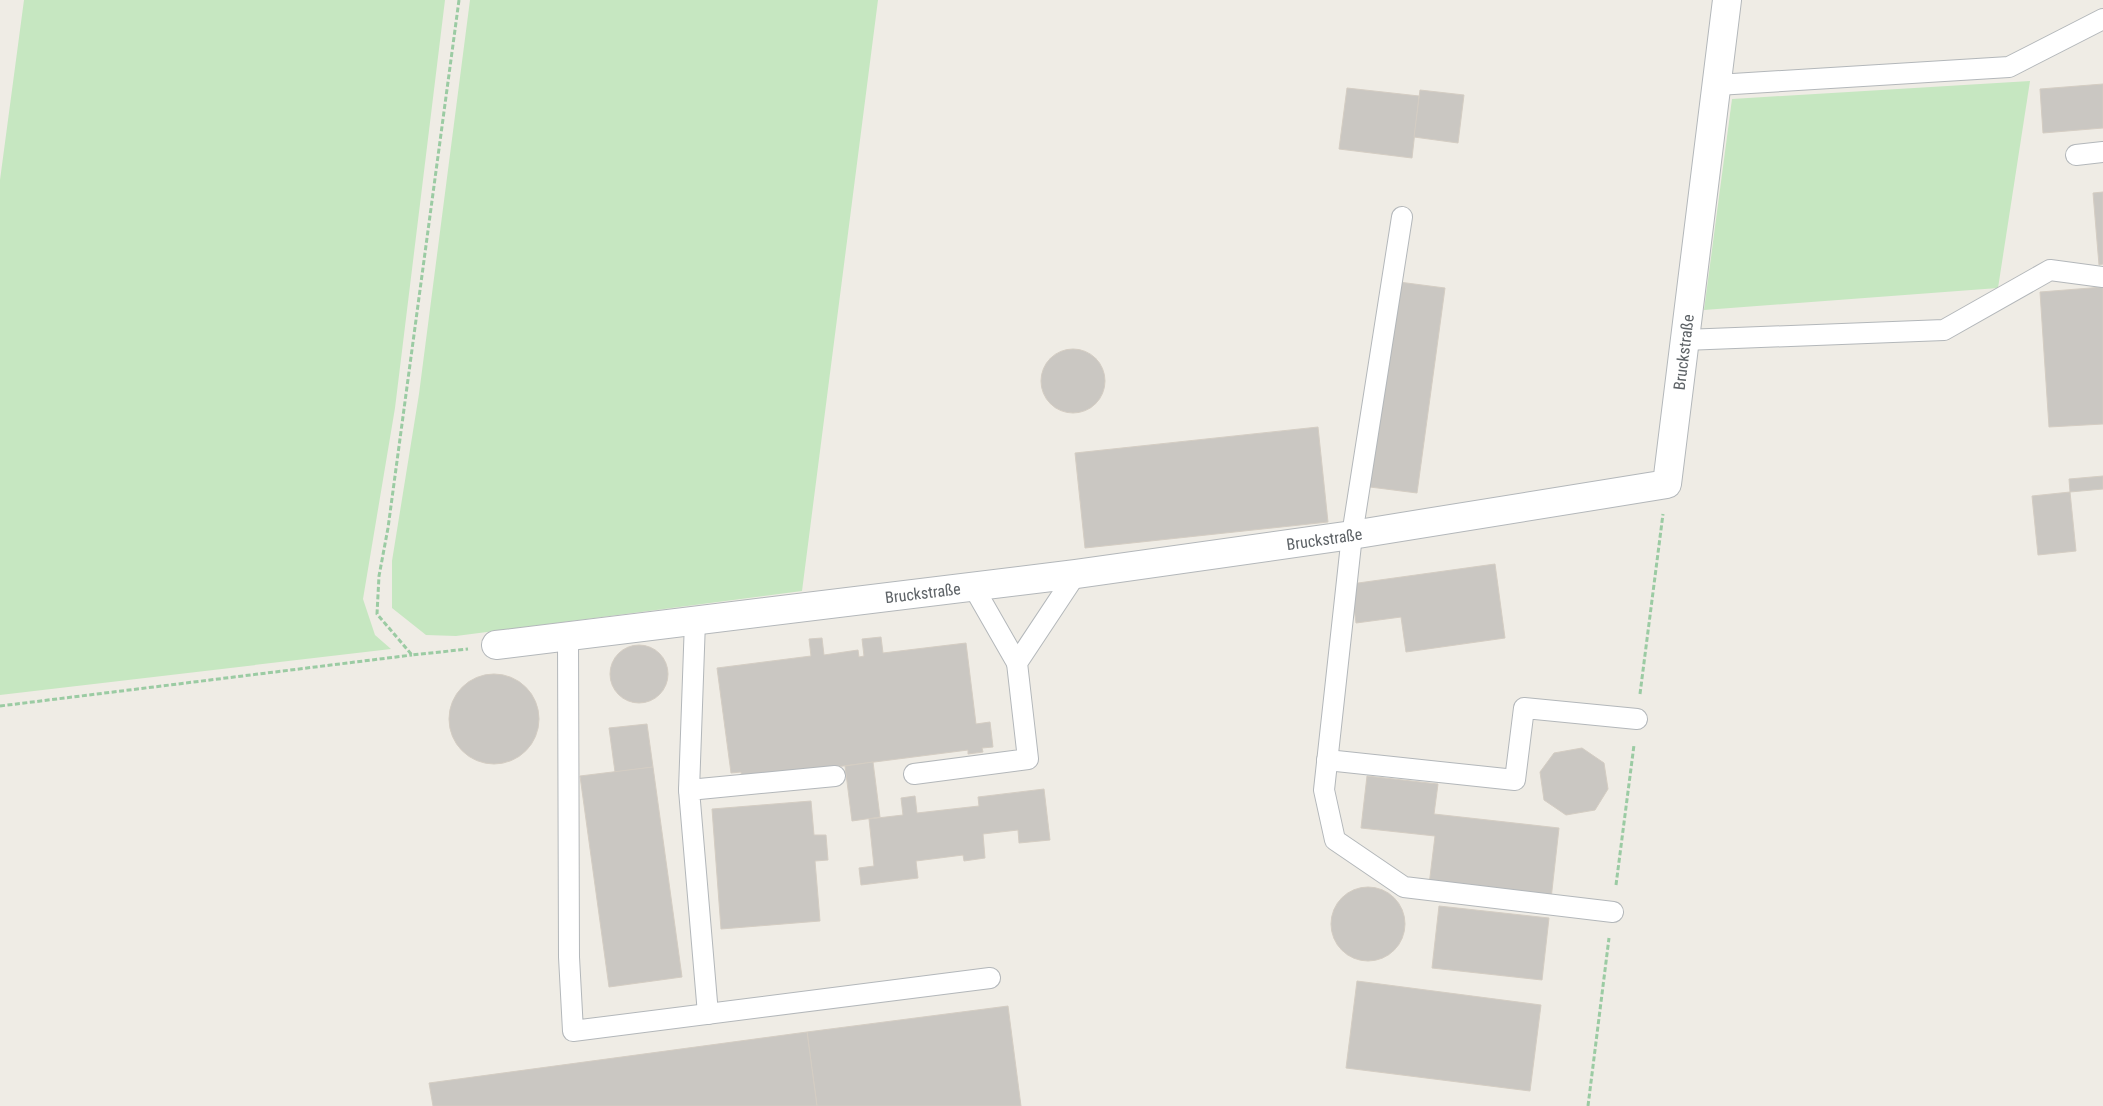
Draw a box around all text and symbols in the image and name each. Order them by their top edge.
street label: Bruckstraße [1670,313,1698,391]
street label: Bruckstraße [1285,525,1363,554]
street label: Bruckstraße [884,579,962,607]

